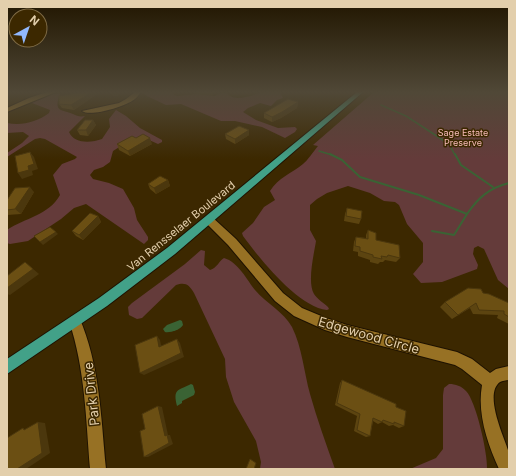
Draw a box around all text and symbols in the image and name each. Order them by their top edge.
north arrow [8,8,48,48]
text: N [27,12,42,28]
park label: Sage Estate Preserve [438,127,488,148]
street label: Van Rensselaer Boulevard [124,178,238,274]
street label: Edgewood Circle [317,313,421,357]
street label: Park Drive [80,361,102,427]

